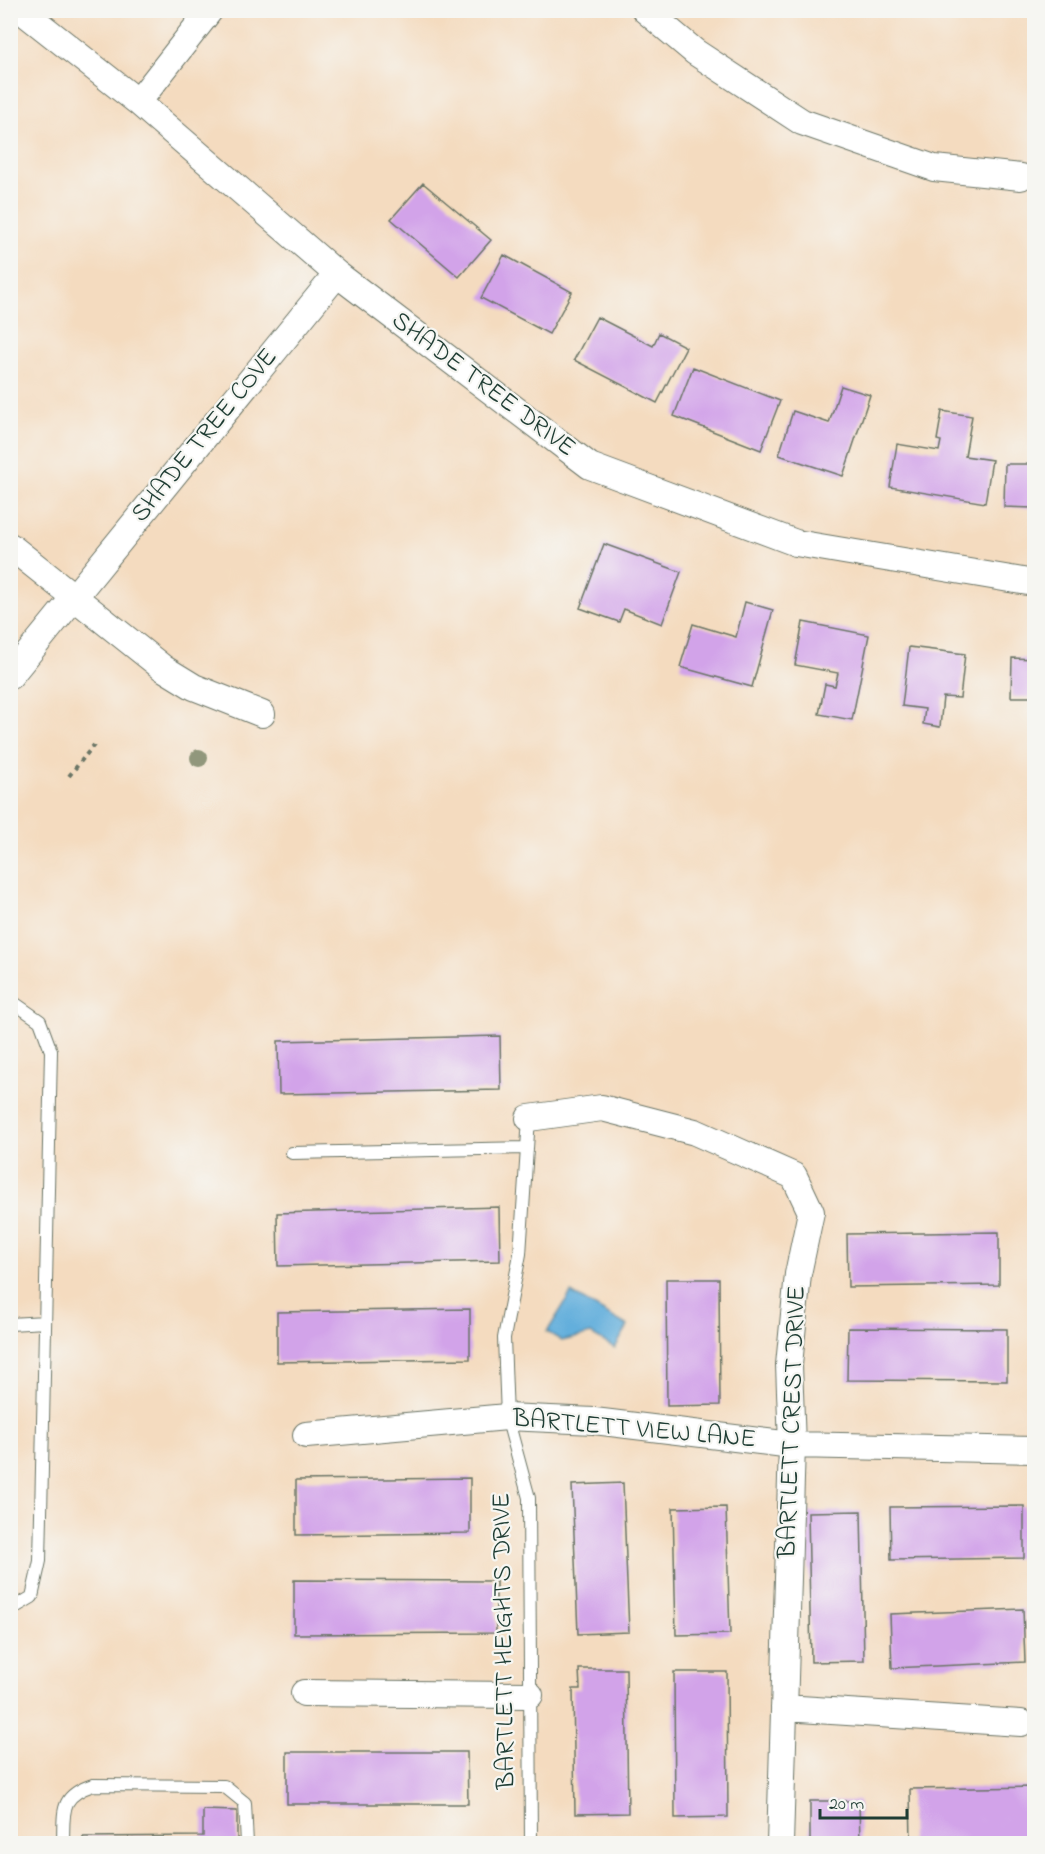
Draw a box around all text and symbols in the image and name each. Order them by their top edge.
street label: SHADE TREE DRIVE [383,303,583,467]
street label: SHADE TREE COVE [123,340,287,532]
street label: BARTLETT CREST DRIVE [769,1285,817,1560]
street label: BARTLETT VIEW LANE [510,1400,757,1460]
street label: BARTLETT HEIGHTS DRIVE [483,1492,527,1791]
scale bar [820,1782,907,1820]
text: 20 m [829,1792,864,1818]

